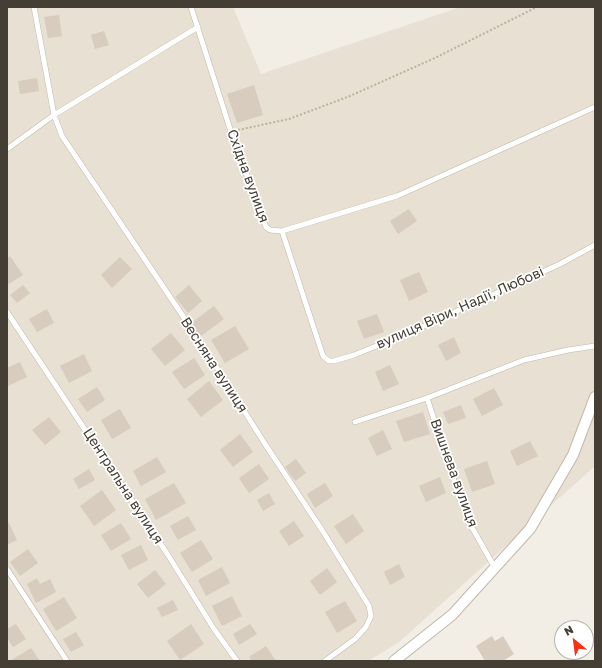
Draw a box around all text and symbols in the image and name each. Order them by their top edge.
street label: Східна вулиця [223,127,273,225]
street label: вулиця Віри, Надії, Любові [374,263,546,353]
street label: Весняна вулиця [177,314,251,416]
street label: Вишнева вулиця [427,417,481,529]
street label: Центральна вулиця [79,425,167,547]
north arrow [554,620,594,660]
text: N [562,622,575,638]

